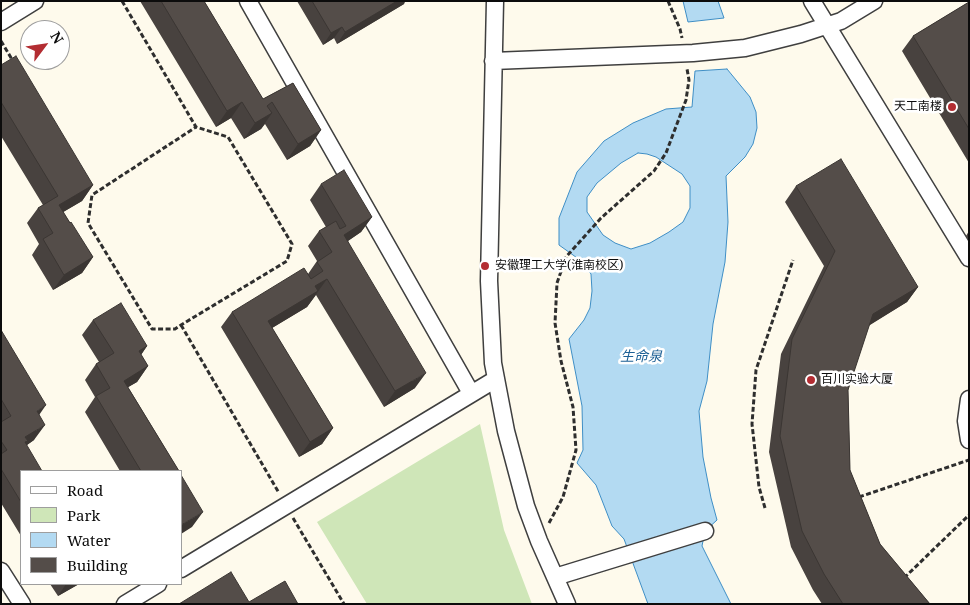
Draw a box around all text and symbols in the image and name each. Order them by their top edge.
north arrow [20,20,70,70]
text: N [46,28,68,47]
place label: 天工南楼 [894,100,942,114]
marker: 天工南楼 [946,101,958,113]
place label: 安徽理工大学(淮南校区) [495,259,623,273]
marker: 安徽理工大学(淮南校区) [479,260,491,272]
water label: 生命泉 [620,349,662,365]
place label: 百川实验大厦 [821,373,893,387]
marker: 百川实验大厦 [805,374,817,386]
legend [20,470,182,585]
text: Road [67,480,103,500]
text: Park [67,505,100,525]
text: Water [67,530,110,550]
text: Building [67,555,128,575]

